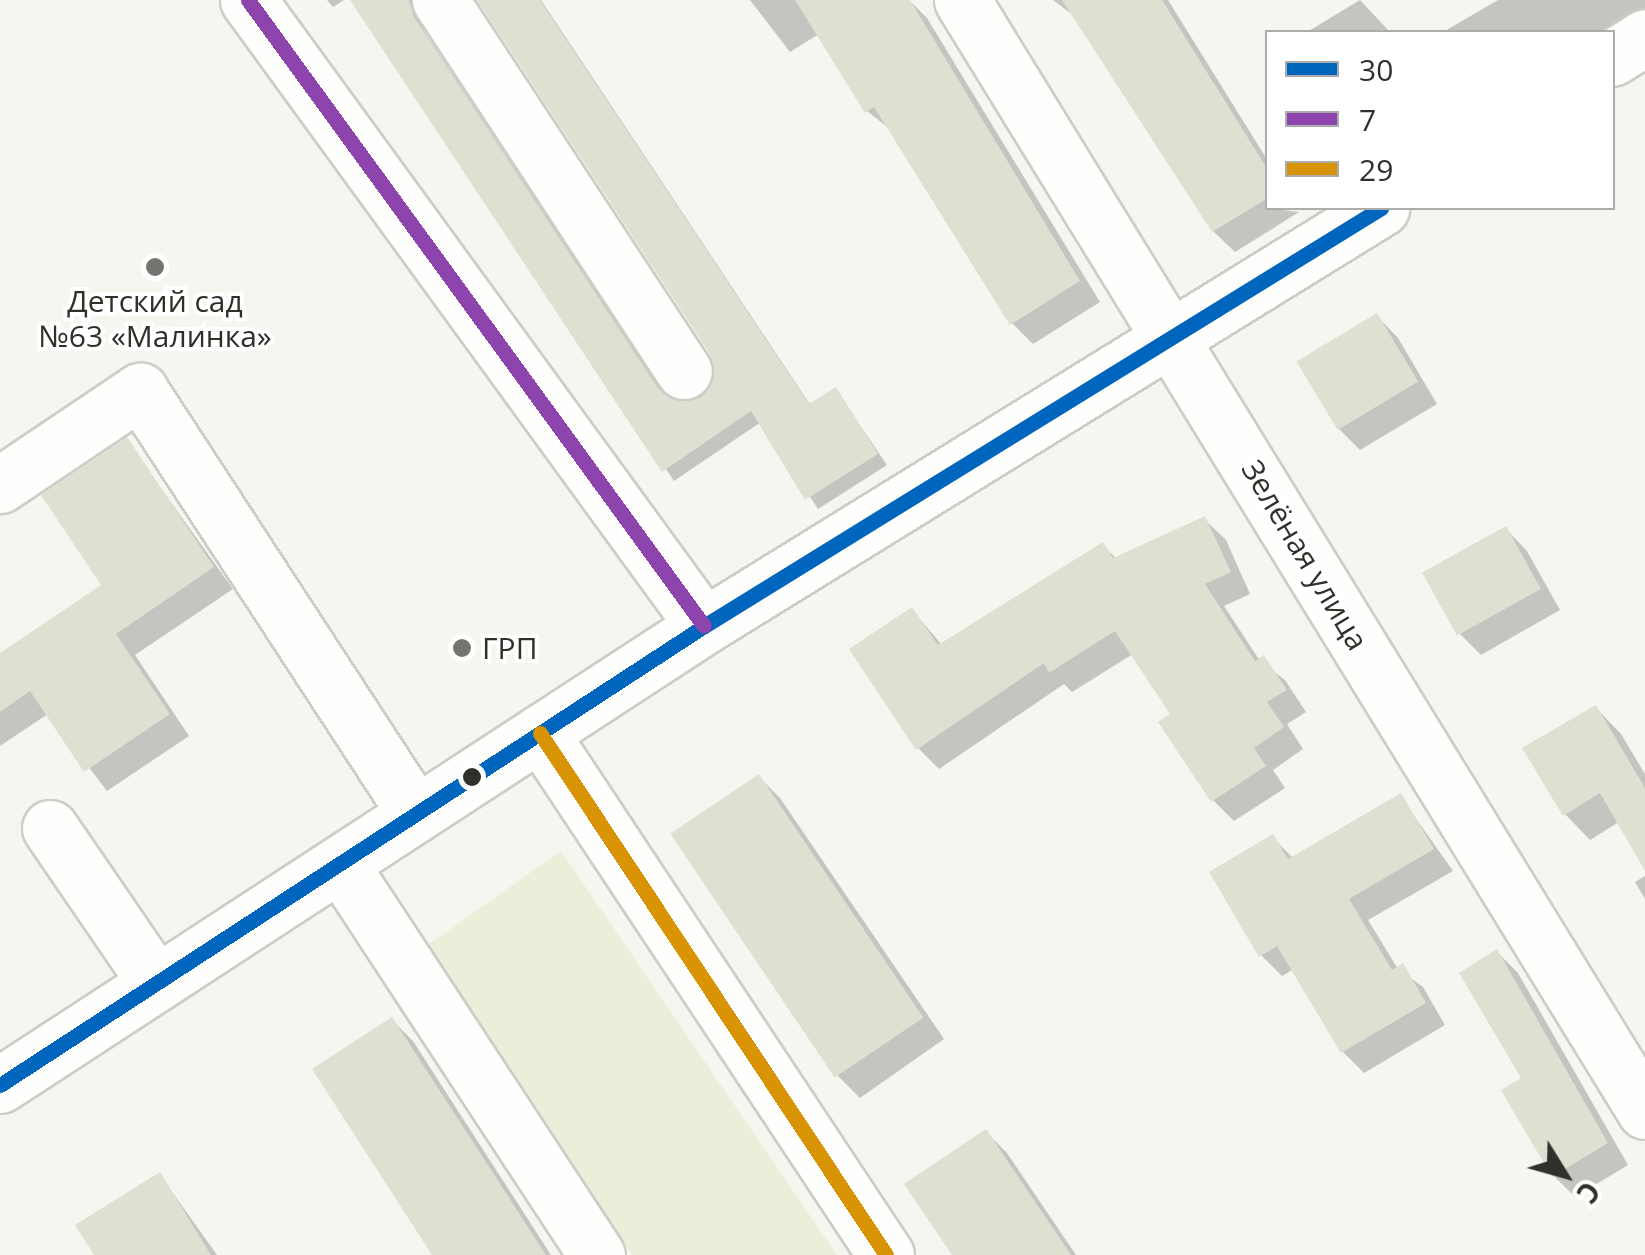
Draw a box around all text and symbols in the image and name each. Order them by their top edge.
legend [1265,30,1615,210]
text: 30 [1359,49,1393,90]
text: 7 [1359,99,1376,140]
text: 29 [1359,149,1393,190]
marker: Детский сад №63 «Малинка» [144,256,166,278]
place label: Детский сад №63 «Малинка» [38,283,272,354]
street label: Зелёная улица [1234,454,1376,656]
place label: ГРП [482,630,537,666]
marker: ГРП [451,637,473,659]
unlabelled marker [462,767,482,787]
north arrow [1515,1125,1615,1225]
text: С [1568,1174,1610,1212]

